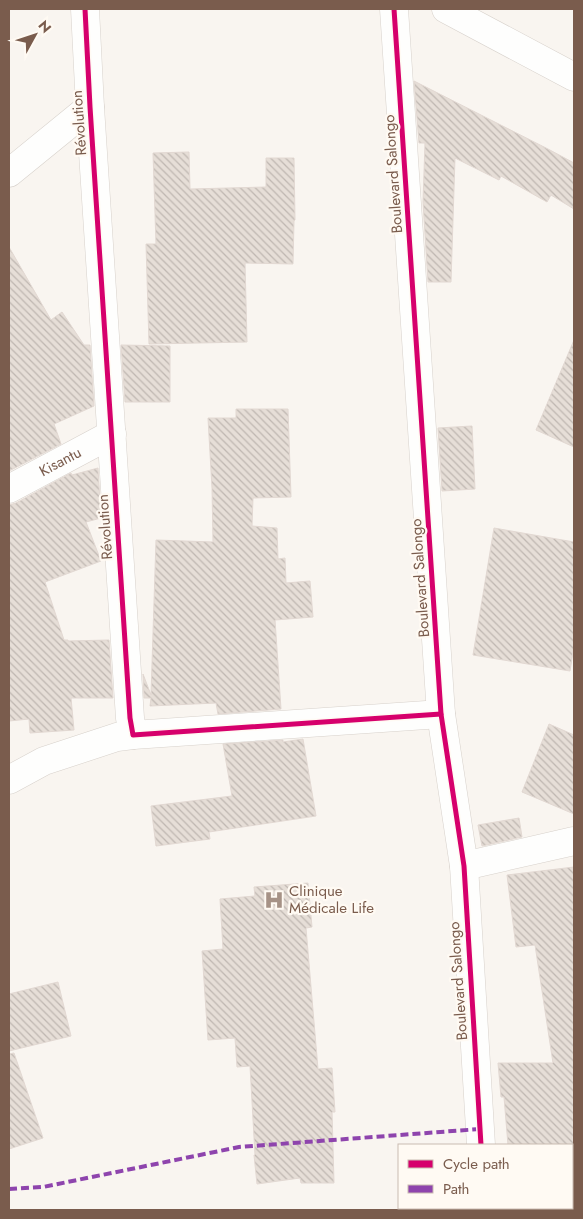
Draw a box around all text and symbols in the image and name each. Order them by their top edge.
north arrow [10,10,60,60]
text: N [34,16,56,37]
street label: Révolution [66,90,92,156]
street label: Boulevard Salongo [378,114,408,234]
street label: Kisantu [35,441,85,482]
street label: Révolution [92,494,118,560]
street label: Boulevard Salongo [405,518,435,638]
place label: Clinique Médicale Life [289,880,374,919]
hospital icon: Clinique Médicale Life [263,889,285,911]
street label: Boulevard Salongo [443,921,473,1041]
legend [398,1144,573,1209]
text: Cycle path [443,1153,510,1175]
text: Path [443,1178,469,1200]

